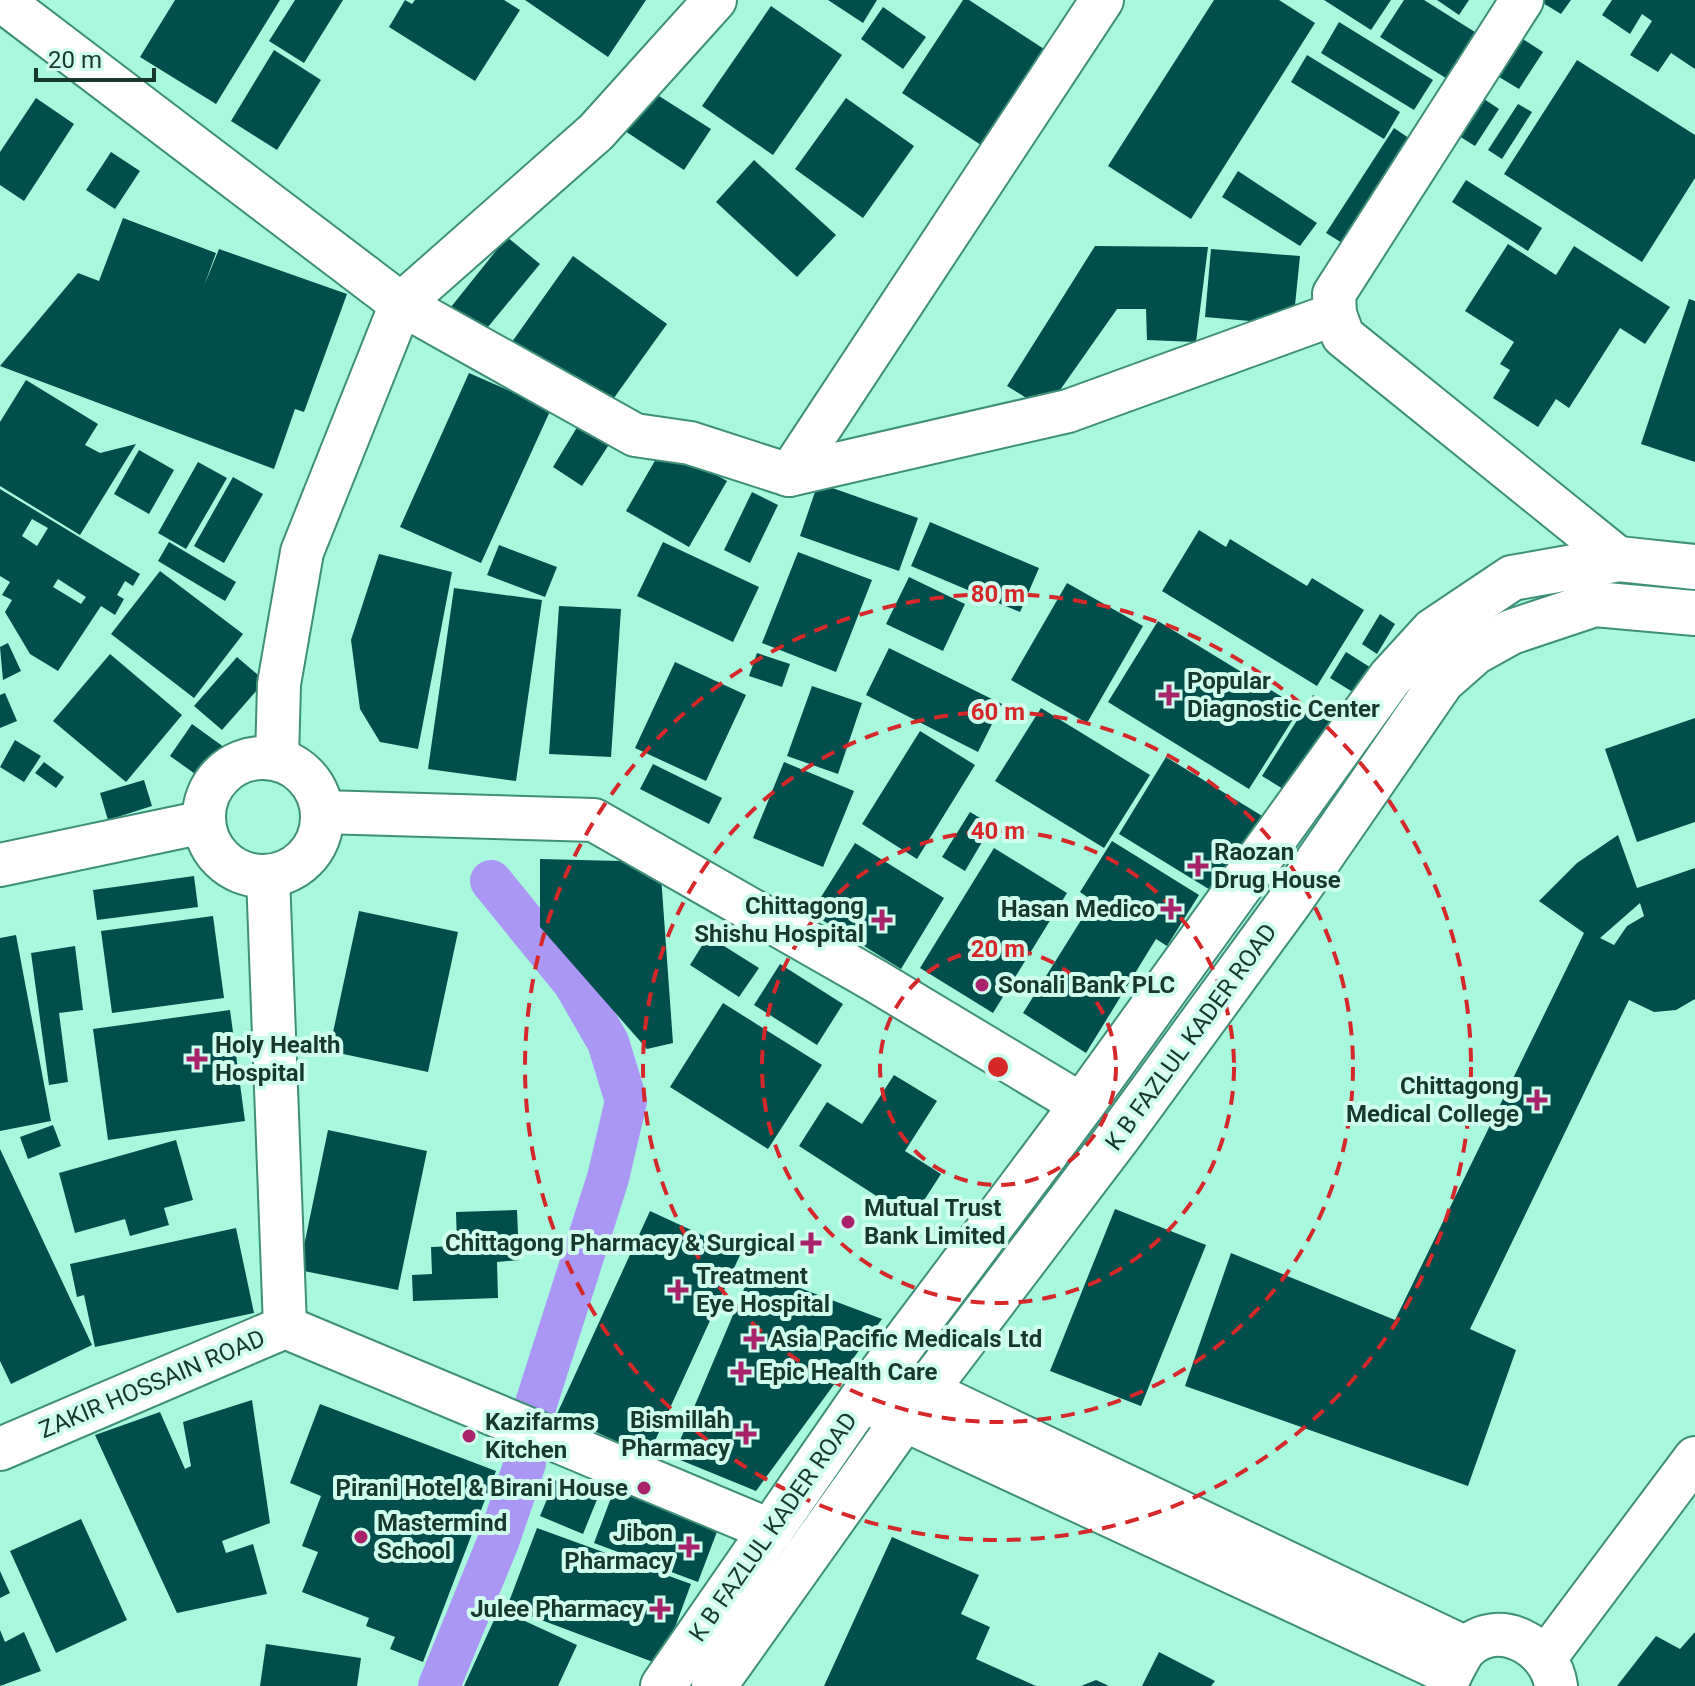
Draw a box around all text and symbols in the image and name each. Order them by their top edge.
scale bar [36,32,154,82]
text: 20 m [48,46,102,74]
text: 80 m [971,580,1025,608]
place label: Popular Diagnostic Center [1187,667,1380,723]
marker: Popular Diagnostic Center [1158,684,1180,706]
text: 60 m [971,698,1025,726]
text: 40 m [971,817,1025,845]
place label: Raozan Drug House [1214,838,1341,894]
marker: Raozan Drug House [1189,857,1207,875]
place label: Chittagong Shishu Hospital [694,892,864,948]
place label: Hasan Medico [1001,895,1155,923]
marker: Hasan Medico [1162,900,1180,918]
marker: Chittagong Shishu Hospital [871,909,893,931]
street label: K B FAZLUL KADER ROAD [1099,918,1283,1156]
text: 20 m [971,935,1025,963]
place label: Sonali Bank PLC [998,971,1175,999]
marker: Sonali Bank PLC [973,976,991,994]
place label: Holy Health Hospital [215,1031,341,1087]
marker: Holy Health Hospital [186,1048,208,1070]
centre of rings [984,1053,1012,1081]
place label: Chittagong Medical College [1346,1072,1519,1128]
marker: Chittagong Medical College [1526,1089,1548,1111]
place label: Mutual Trust Bank Limited [864,1194,1005,1250]
marker: Mutual Trust Bank Limited [839,1213,857,1231]
place label: Chittagong Pharmacy & Surgical [445,1229,795,1257]
marker: Chittagong Pharmacy & Surgical [802,1234,820,1252]
place label: Treatment Eye Hospital [696,1262,830,1318]
marker: Treatment Eye Hospital [667,1279,689,1301]
street label: ZAKIR HOSSAIN ROAD [35,1324,269,1444]
place label: Asia Pacific Medicals Ltd [770,1325,1042,1353]
marker: Asia Pacific Medicals Ltd [745,1330,763,1348]
place label: Epic Health Care [759,1358,938,1386]
marker: Epic Health Care [730,1361,752,1383]
place label: Bismillah Pharmacy [621,1406,731,1462]
street label: K B FAZLUL KADER ROAD [683,1407,863,1647]
place label: Kazifarms Kitchen [485,1408,595,1464]
marker: Bismillah Pharmacy [737,1425,755,1443]
marker: Kazifarms Kitchen [460,1427,478,1445]
place label: Pirani Hotel & Birani House [336,1474,628,1502]
marker: Pirani Hotel & Birani House [635,1479,653,1497]
place label: Mastermind School [377,1509,507,1565]
place label: Jibon Pharmacy [564,1519,674,1575]
marker: Mastermind School [352,1528,370,1546]
marker: Jibon Pharmacy [680,1538,698,1556]
place label: Julee Pharmacy [470,1595,645,1623]
marker: Julee Pharmacy [651,1600,669,1618]

